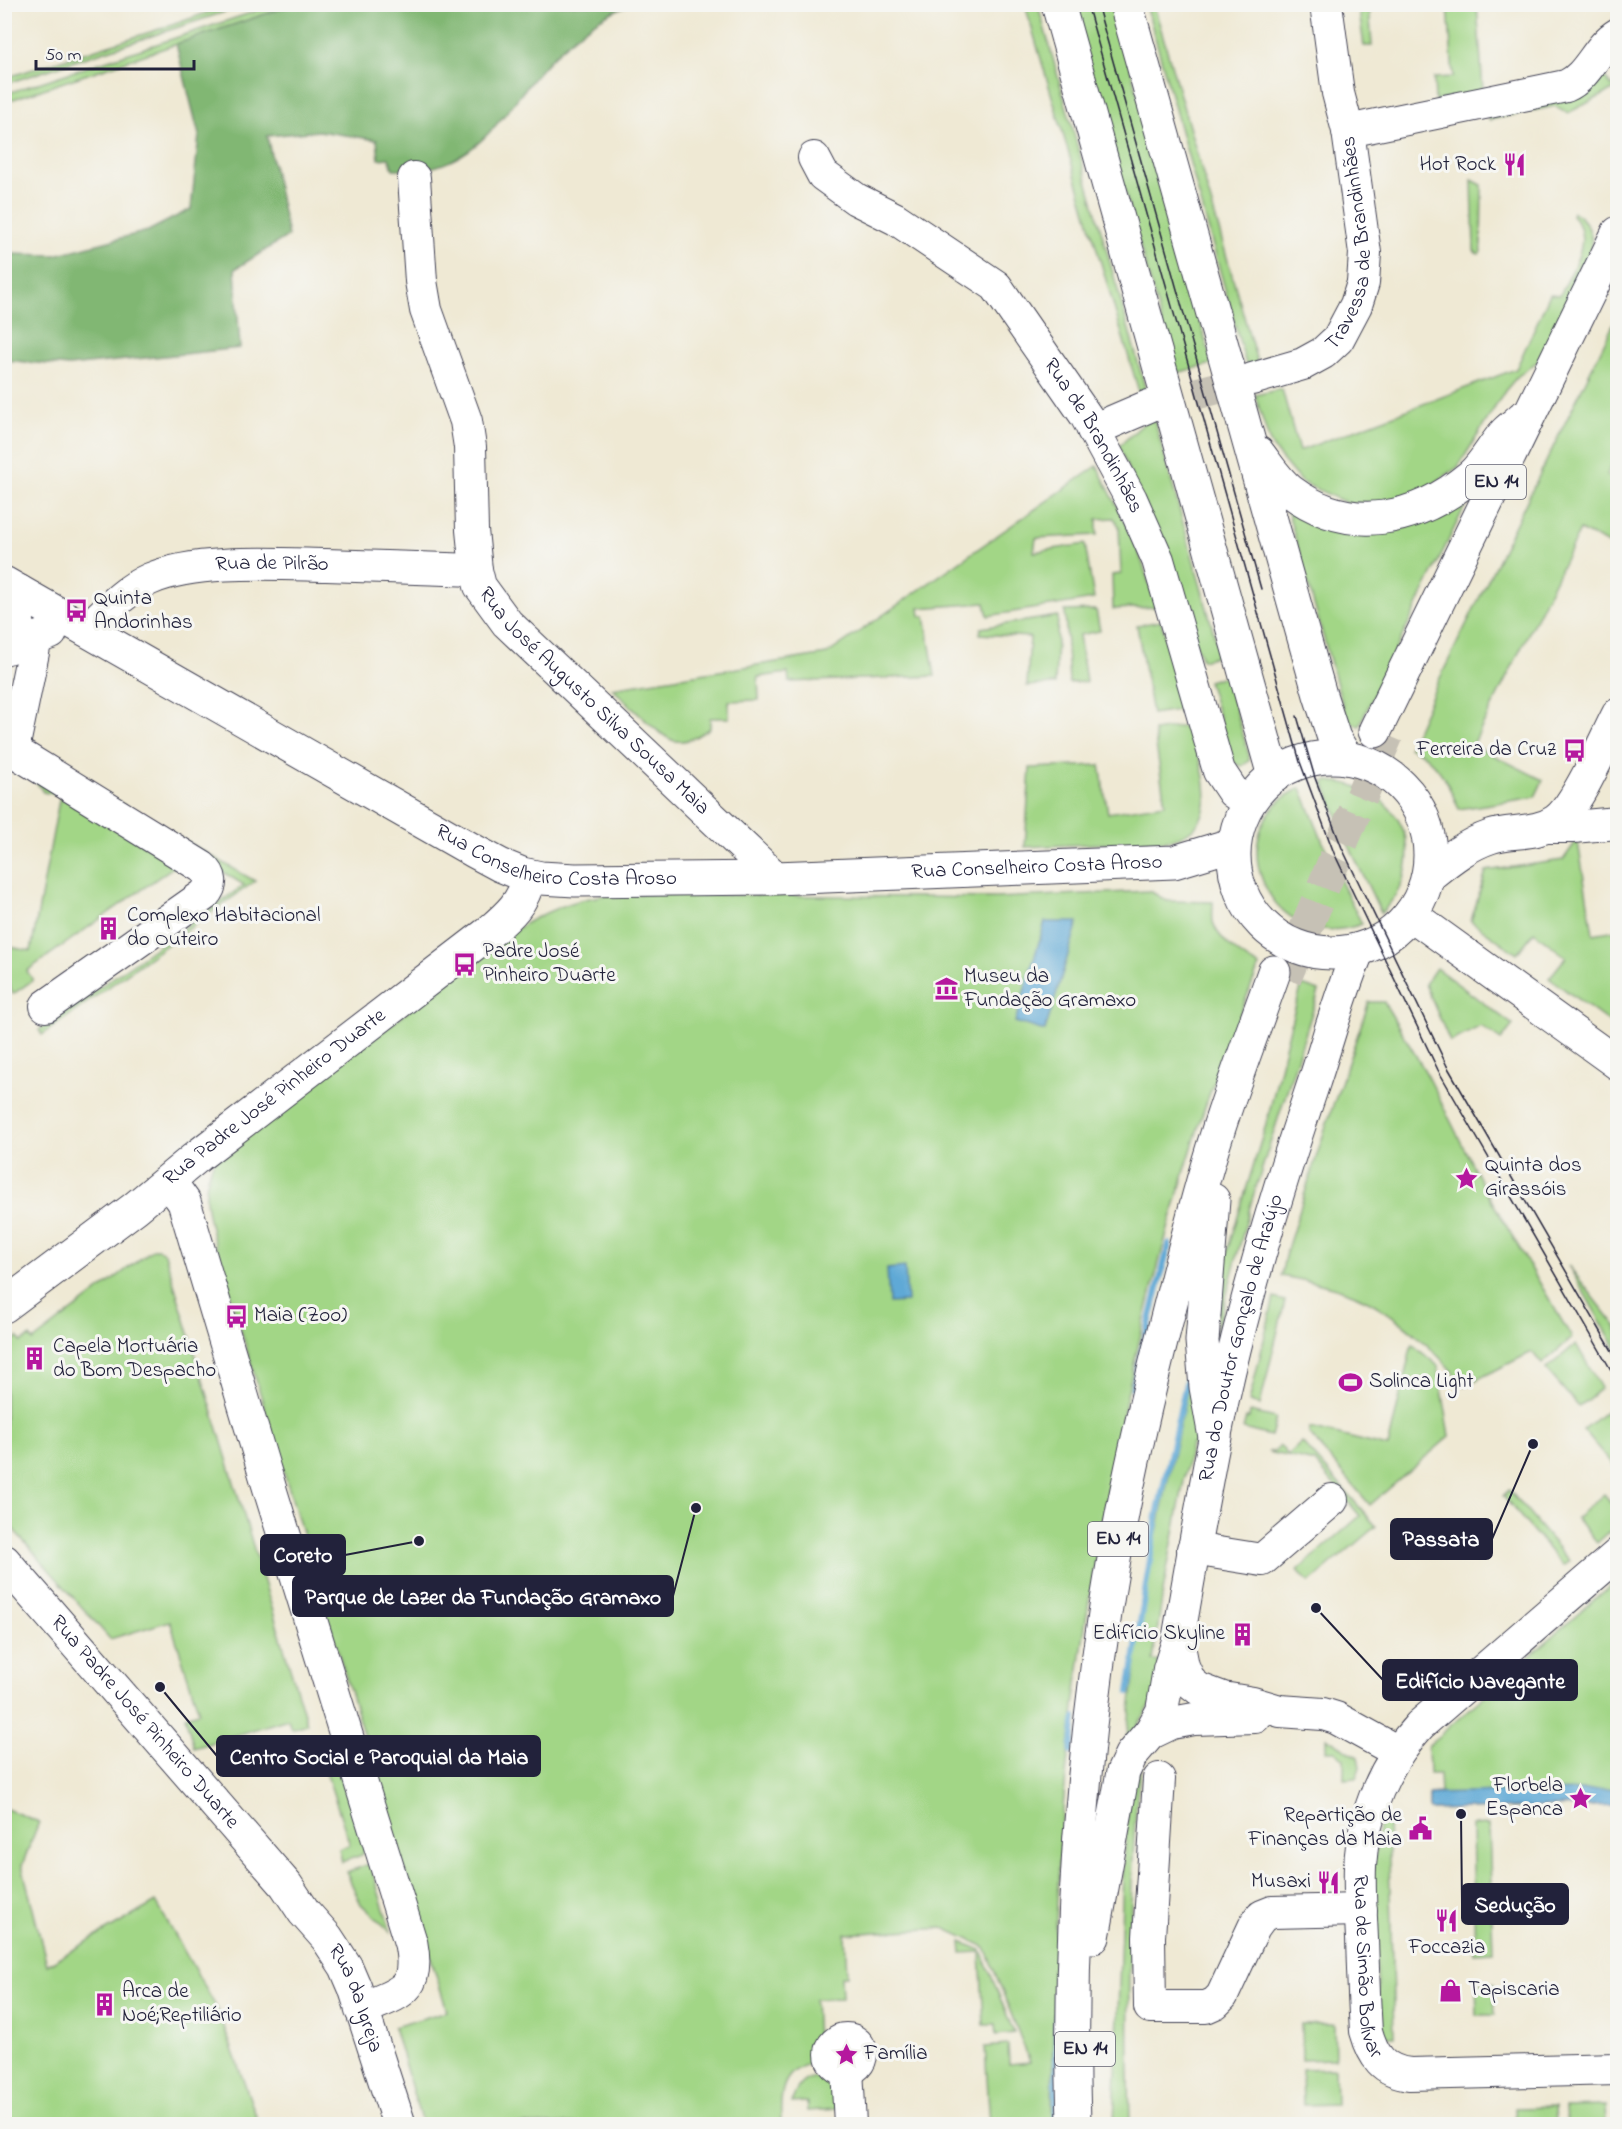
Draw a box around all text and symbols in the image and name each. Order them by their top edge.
scale bar [36,33,194,71]
text: 50 m [45,43,82,69]
street label: Travessa de Brandinhães [1319,134,1380,358]
place label: Hot Rock [1420,150,1497,180]
restaurant icon: Hot Rock [1501,152,1527,178]
street label: Rua de Brandinhães [1035,352,1150,518]
road number: EN 14 [1466,465,1526,499]
street label: Rua de Pilrão [215,549,329,580]
street label: Rua José Augusto Silva Sousa Maia [471,581,716,823]
place label: Quinta Andorinhas [94,584,193,638]
bus stop icon: Quinta Andorinhas [63,598,89,624]
place label: Ferreira da Cruz [1415,735,1556,765]
bus stop icon: Ferreira da Cruz [1561,737,1587,763]
street label: Rua Conselheiro Costa Aroso [429,817,677,895]
street label: Rua Conselheiro Costa Aroso [911,847,1163,888]
place label: Complexo Habitacional do Outeiro [127,901,320,955]
building icon: Complexo Habitacional do Outeiro [96,915,122,941]
place label: Padre José Pinheiro Duarte [483,937,616,991]
bus stop icon: Padre José Pinheiro Duarte [452,951,478,977]
place label: Museu da Fundação Gramaxo [963,962,1136,1016]
museum icon: Museu da Fundação Gramaxo [933,976,959,1002]
street label: Rua Padre José Pinheiro Duarte [157,1001,393,1193]
place label: Quinta dos Girassóis [1485,1151,1582,1205]
place icon: Quinta dos Girassóis [1454,1165,1480,1191]
street label: Rua do Doutor Gonçalo de Araújo [1192,1191,1292,1484]
place label: Maia (Zoo) [254,1301,347,1331]
bus stop icon: Maia (Zoo) [223,1303,249,1329]
place label: Capela Mortuária do Bom Despacho [53,1332,216,1386]
building icon: Capela Mortuária do Bom Despacho [22,1346,48,1372]
place label: Solinca Light [1369,1367,1474,1399]
sports icon: Solinca Light [1338,1369,1364,1395]
callout: Passata [1391,1519,1492,1559]
road number: EN 14 [1088,1522,1148,1556]
text: Passata [1403,1525,1480,1557]
callout: Coreto [261,1535,345,1575]
text: Coreto [273,1541,333,1573]
callout: Parque de Lazer da Fundação Gramaxo [293,1576,673,1616]
text: Parque de Lazer da Fundação Gramaxo [305,1583,661,1615]
street label: Rua Padre José Pinheiro Duarte [43,1609,246,1836]
place label: Edifício Skyline [1092,1619,1226,1651]
building icon: Edifício Skyline [1230,1621,1256,1647]
callout: Edifício Navegante [1383,1660,1577,1700]
text: Edifício Navegante [1395,1667,1566,1700]
callout: Centro Social e Paroquial da Maia [217,1736,540,1776]
text: Centro Social e Paroquial da Maia [230,1743,528,1775]
place label: Florbela Espanca [1486,1771,1563,1825]
place icon: Florbela Espanca [1568,1785,1594,1811]
place label: Repartição de Finanças da Maia [1247,1801,1403,1855]
public building icon: Repartição de Finanças da Maia [1407,1815,1433,1841]
place label: Musaxi [1251,1867,1311,1897]
restaurant icon: Musaxi [1316,1869,1342,1895]
street label: Rua de Simão Bolívar [1345,1875,1390,2065]
callout: Sedução [1462,1884,1568,1924]
text: Sedução [1474,1891,1556,1923]
restaurant icon: Foccazia [1434,1907,1460,1933]
place label: Foccazia [1408,1933,1485,1963]
street label: Rua da Igreja [320,1938,390,2056]
place label: Tapiscaria [1468,1975,1560,2005]
place label: Arca de Noé;Reptiliário [122,1977,242,2031]
shop icon: Tapiscaria [1437,1977,1463,2003]
building icon: Arca de Noé;Reptiliário [91,1991,117,2017]
road number: EN 14 [1055,2032,1115,2066]
place label: Família [863,2039,928,2069]
place icon: Família [833,2041,859,2067]

